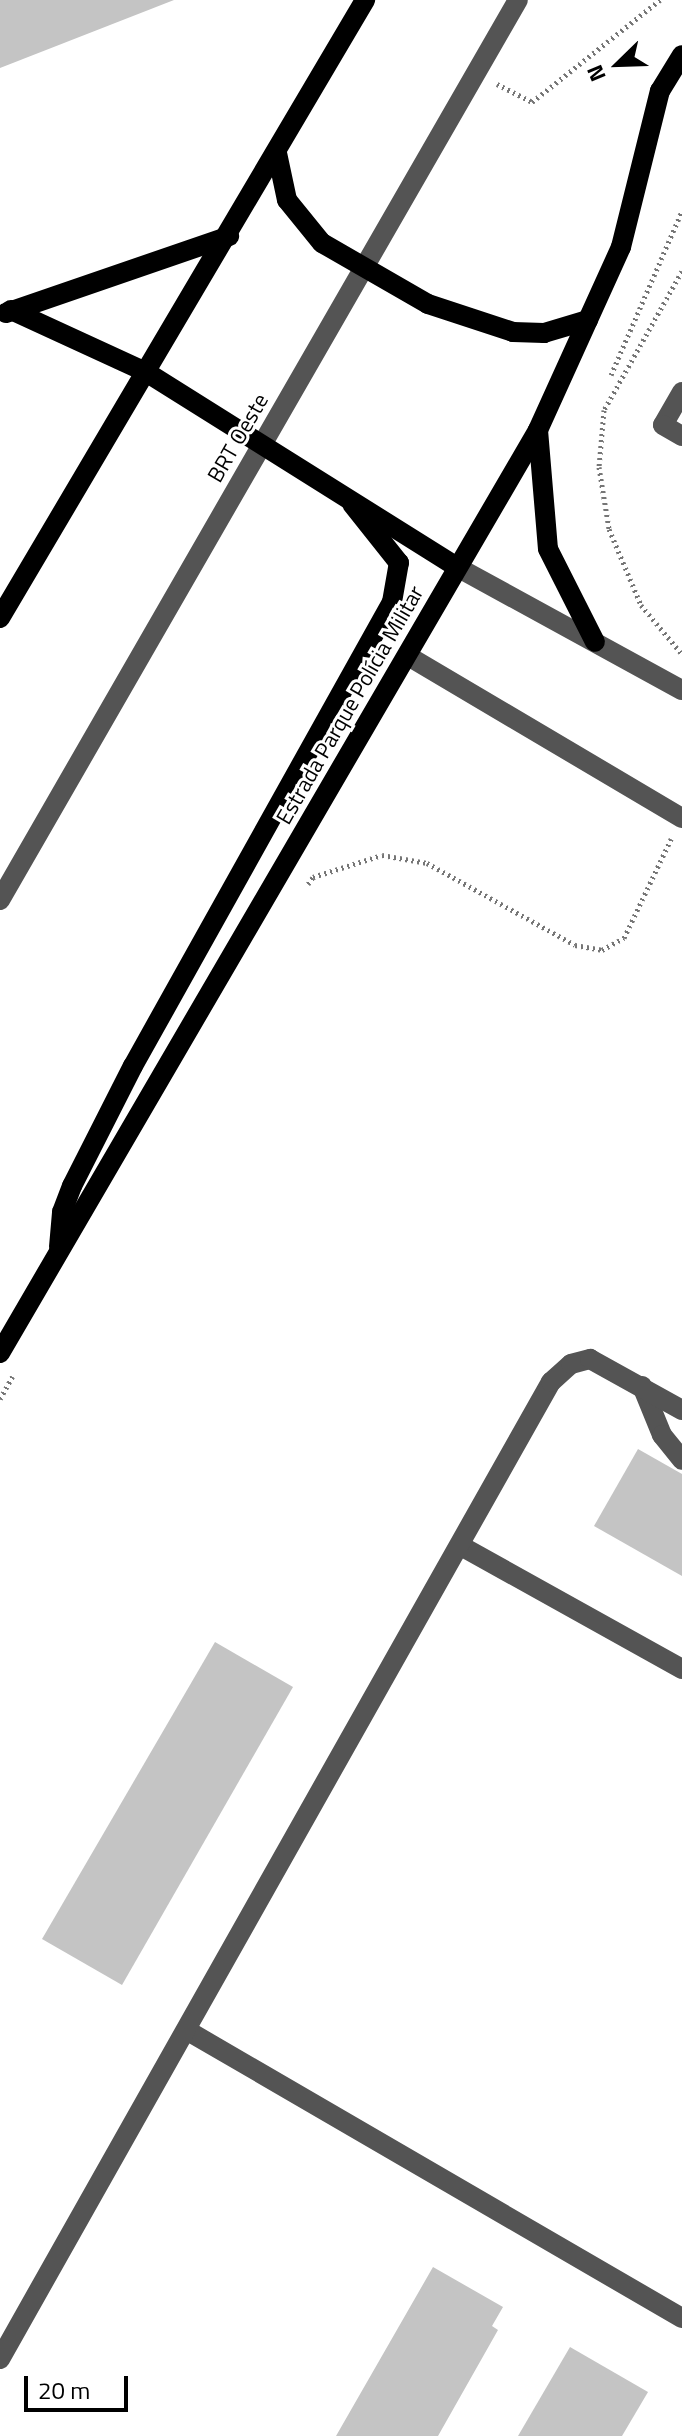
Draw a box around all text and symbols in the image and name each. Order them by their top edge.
north arrow [578,24,658,104]
text: N [577,60,615,87]
street label: BRT Oeste [202,389,274,487]
street label: Estrada Parque Polícia Militar [271,581,429,829]
scale bar [28,2360,132,2410]
text: 20 m [38,2372,90,2408]

